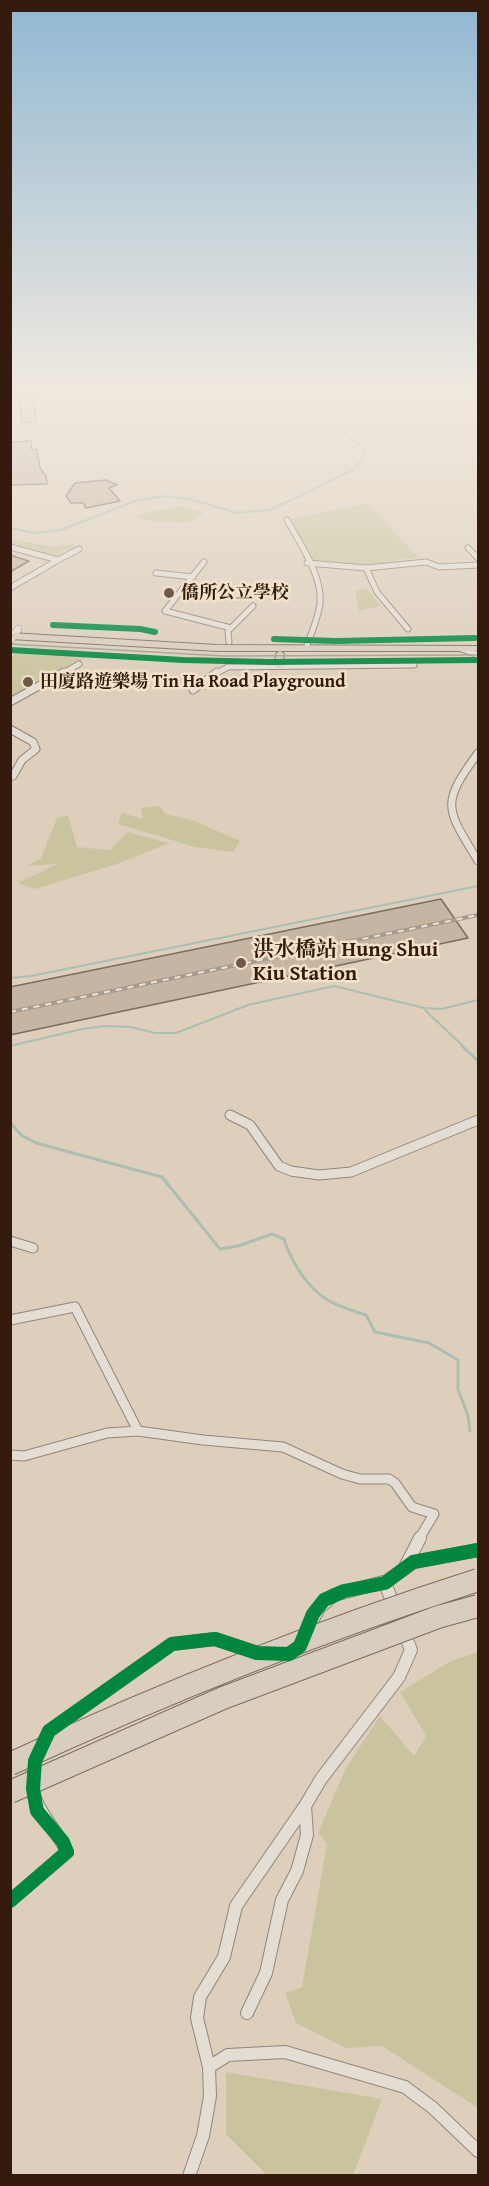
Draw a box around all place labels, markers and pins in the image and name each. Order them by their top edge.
place label: 僑所公立學校 [181,582,289,604]
marker: 僑所公立學校 [162,586,176,600]
place label: 田廈路遊樂場 Tin Ha Road Playground [40,671,346,693]
marker: 田廈路遊樂場 Tin Ha Road Playground [21,675,35,689]
place label: 洪水橋站 Hung Shui Kiu Station [253,938,438,988]
marker: 洪水橋站 Hung Shui Kiu Station [234,956,248,970]

